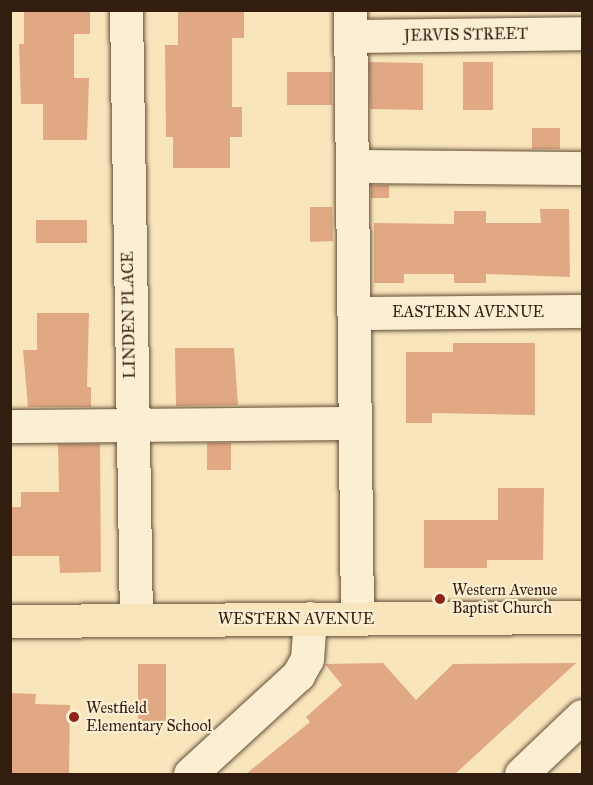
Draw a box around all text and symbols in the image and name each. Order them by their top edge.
street label: JERVIS STREET [404,24,528,46]
street label: LINDEN PLACE [118,251,140,379]
street label: EASTERN AVENUE [392,302,544,322]
place label: Western Avenue Baptist Church [452,580,558,618]
marker: Western Avenue Baptist Church [433,592,447,606]
street label: WESTERN AVENUE [218,609,374,629]
place label: Westfield Elementary School [86,698,212,736]
marker: Westfield Elementary School [67,710,81,724]

